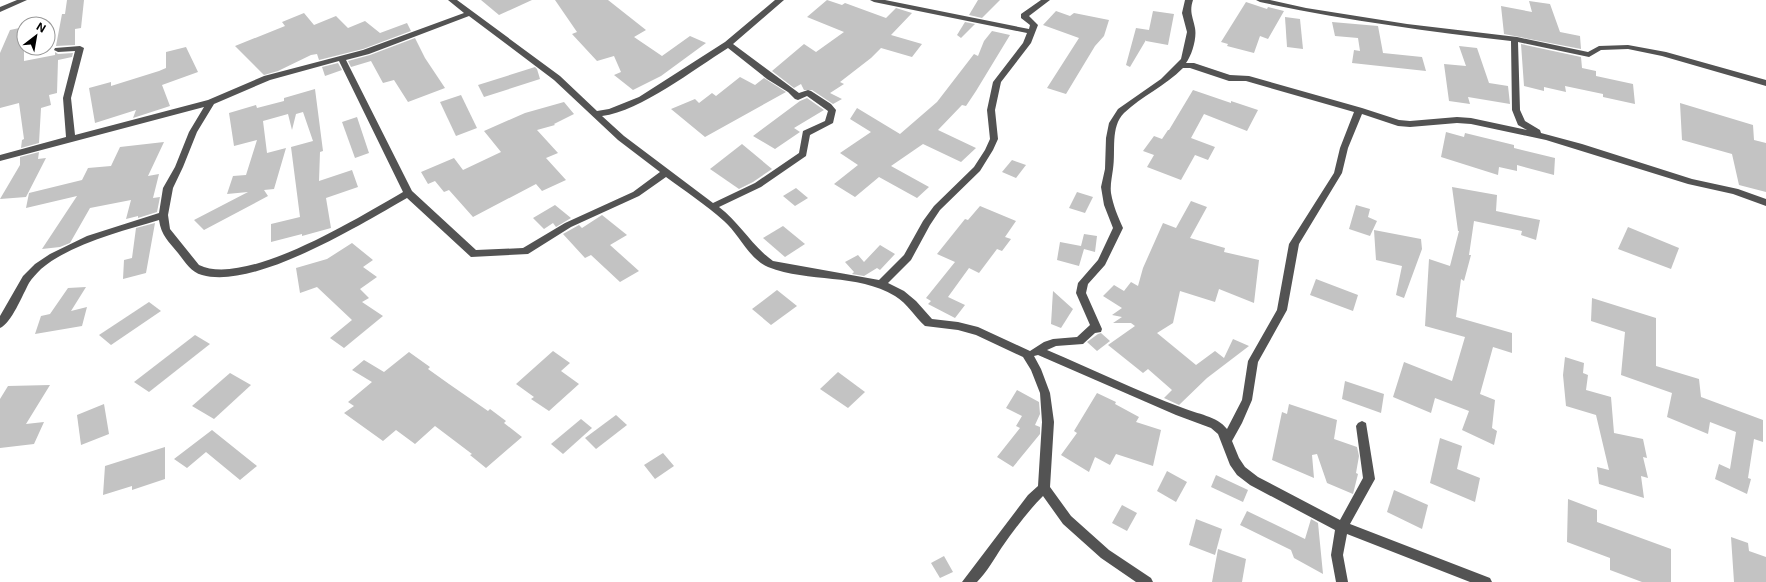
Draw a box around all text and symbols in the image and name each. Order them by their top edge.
north arrow [16,16,56,56]
text: N [34,19,48,36]

